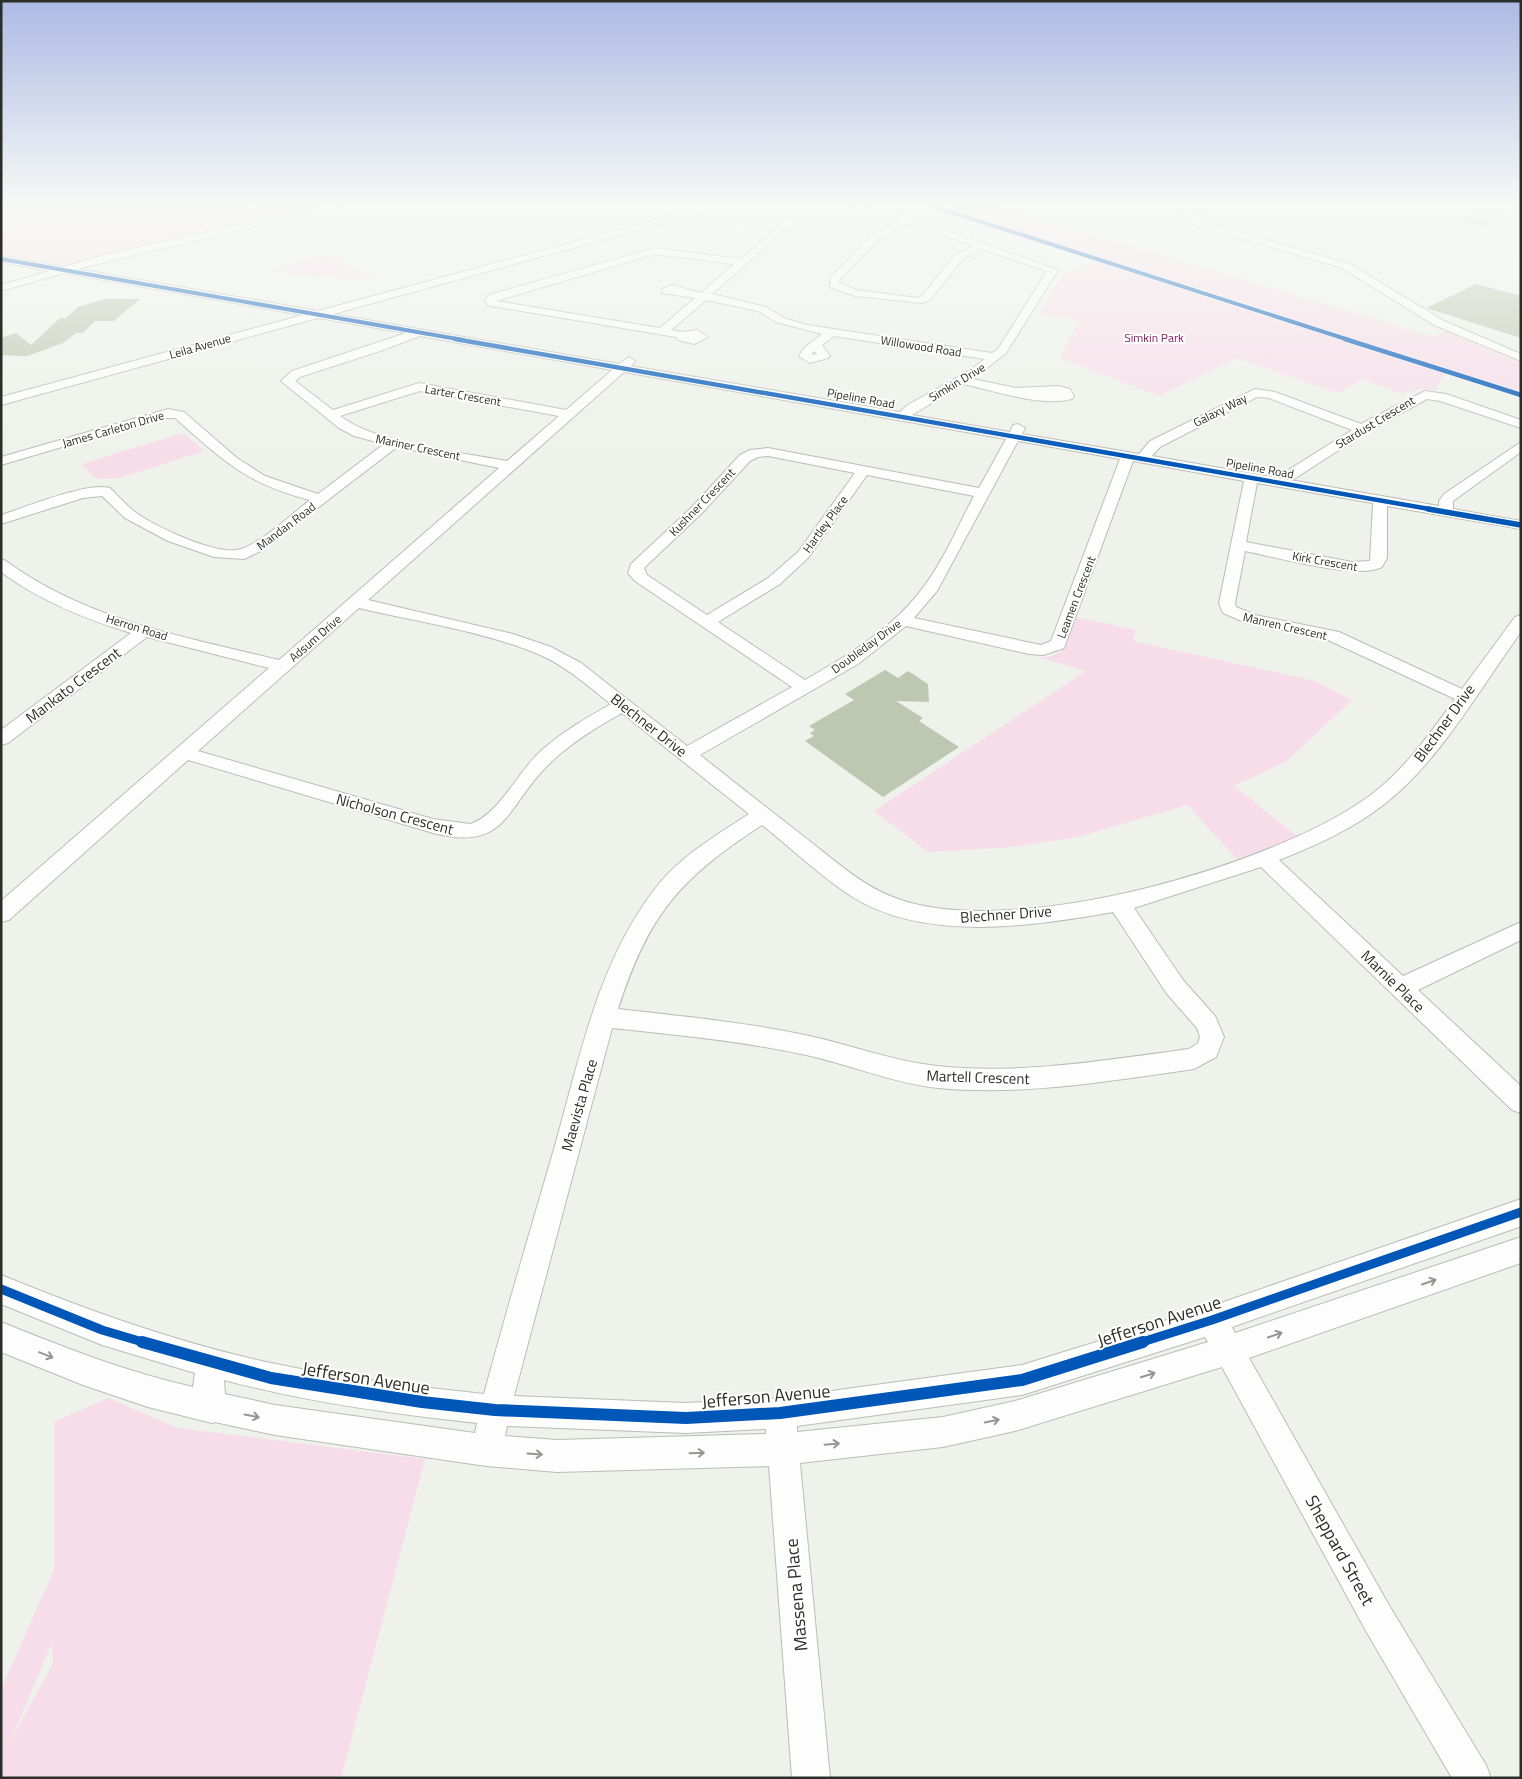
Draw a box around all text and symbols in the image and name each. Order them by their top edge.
street label: Leila Avenue [167,328,233,364]
park label: Simkin Park [1124,328,1184,347]
street label: Willowood Road [879,330,963,362]
street label: Simkin Drive [925,358,989,406]
street label: Larter Crescent [423,379,503,411]
street label: Pipeline Road [826,383,896,413]
street label: Galaxy Way [1190,388,1250,432]
street label: Stardust Crescent [1332,390,1419,453]
street label: James Carleton Drive [60,405,166,453]
street label: Mariner Crescent [374,429,463,465]
street label: Pipeline Road [1225,453,1295,483]
street label: Kushner Crescent [664,463,740,540]
street label: Hartley Place [798,491,852,557]
street label: Mandan Road [252,497,320,555]
street label: Kirk Crescent [1291,546,1360,576]
street label: Leamen Crescent [1052,552,1101,641]
street label: Manren Crescent [1241,607,1330,645]
street label: Herron Road [104,609,170,645]
street label: Adsum Drive [285,610,345,666]
street label: Doubleday Drive [827,614,905,678]
street label: Mankato Crescent [20,641,126,729]
street label: Blechner Drive [1408,679,1480,767]
street label: Blechner Drive [606,688,692,762]
street label: Nicholson Crescent [334,787,457,841]
street label: Blechner Drive [959,899,1053,929]
street label: Marnie Place [1356,944,1430,1018]
street label: Maevista Place [555,1056,603,1154]
street label: Martell Crescent [926,1064,1031,1090]
one-way arrow [1420,1277,1436,1287]
street label: Jefferson Avenue [1093,1288,1225,1354]
one-way arrow [1266,1329,1282,1339]
one-way arrow [39,1352,54,1361]
street label: Jefferson Avenue [300,1355,432,1401]
one-way arrow [1140,1370,1156,1380]
street label: Jefferson Avenue [701,1377,831,1415]
one-way arrow [244,1411,260,1421]
one-way arrow [984,1416,1000,1425]
one-way arrow [823,1440,839,1449]
one-way arrow [527,1449,543,1459]
one-way arrow [689,1449,705,1458]
street label: Sheppard Street [1299,1490,1382,1611]
street label: Massena Place [778,1537,814,1653]

